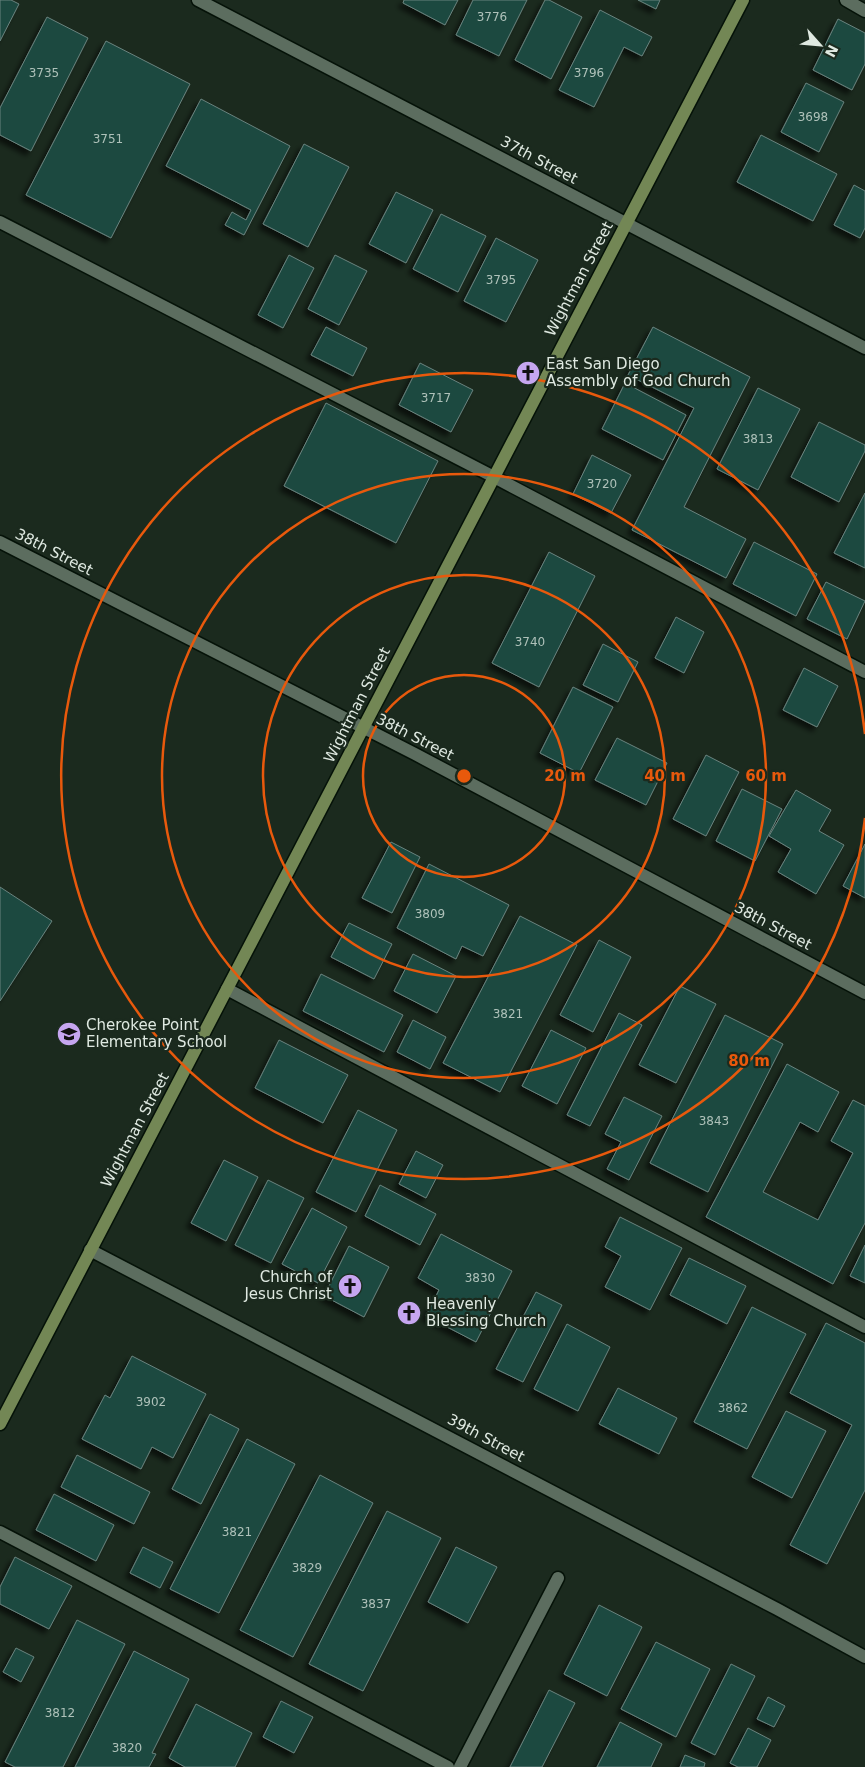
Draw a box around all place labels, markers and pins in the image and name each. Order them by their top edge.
place label: East San Diego Assembly of God Church [546,355,730,390]
church icon: East San Diego Assembly of God Church [515,360,541,386]
centre of rings [455,767,473,785]
place label: Cherokee Point Elementary School [86,1016,227,1051]
school or university icon: Cherokee Point Elementary School [56,1021,82,1047]
place label: Church of Jesus Christ [243,1268,333,1303]
church icon: Church of Jesus Christ [337,1273,363,1299]
place label: Heavenly Blessing Church [426,1295,546,1330]
church icon: Heavenly Blessing Church [396,1300,422,1326]

